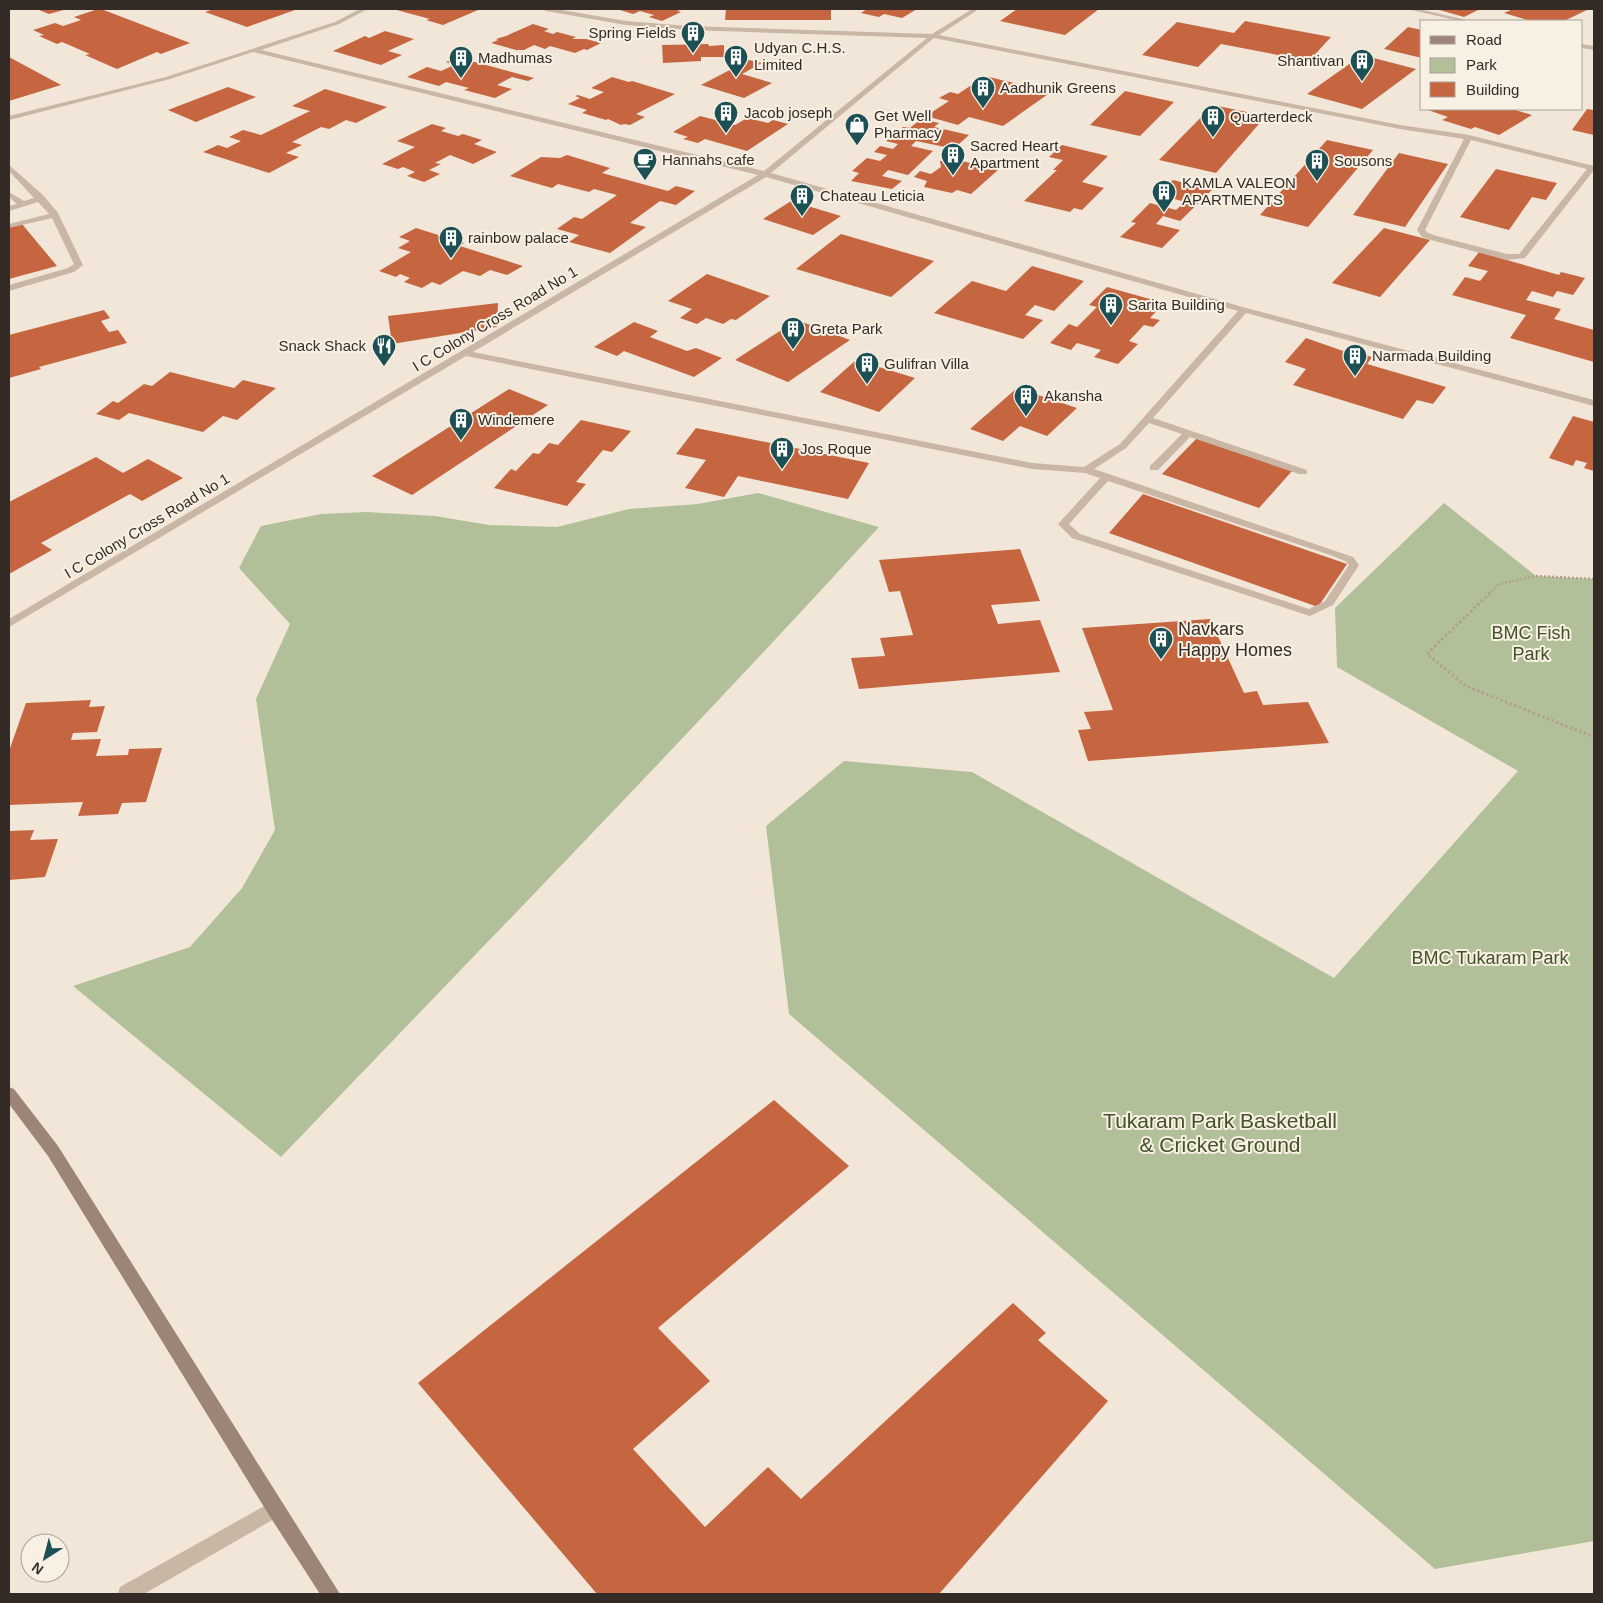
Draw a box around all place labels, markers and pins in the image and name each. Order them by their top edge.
building icon: Spring Fields [680,20,706,54]
place label: Spring Fields [588,24,676,41]
place label: Udyan C.H.S. Limited [754,39,846,73]
building icon: Udyan C.H.S. Limited [723,44,749,78]
building icon: Madhumas [448,45,474,79]
building icon: Shantivan [1349,48,1375,82]
place label: Madhumas [478,49,552,66]
place label: Shantivan [1277,52,1344,69]
building icon: Aadhunik Greens [970,75,996,109]
place label: Aadhunik Greens [1000,79,1116,96]
building icon: Jacob joseph [713,100,739,134]
place label: Jacob joseph [744,104,832,121]
building icon: Quarterdeck [1200,104,1226,138]
place label: Get Well Pharmacy [874,107,942,141]
place label: Quarterdeck [1230,108,1313,125]
shop icon: Get Well Pharmacy [844,112,870,146]
place label: Sacred Heart Apartment [970,137,1059,171]
building icon: Sacred Heart Apartment [940,142,966,176]
cafe icon: Hannahs cafe [632,147,658,181]
building icon: Sousons [1304,148,1330,182]
place label: Hannahs cafe [662,151,755,168]
place label: Sousons [1334,152,1392,169]
place label: KAMLA VALEON APARTMENTS [1182,174,1296,208]
building icon: KAMLA VALEON APARTMENTS [1151,179,1177,213]
building icon: Chateau Leticia [789,183,815,217]
place label: Chateau Leticia [820,187,925,204]
building icon: rainbow palace [438,225,464,259]
place label: rainbow palace [468,229,569,246]
building icon: Sarita Building [1098,292,1124,326]
place label: Sarita Building [1128,296,1225,313]
building icon: Greta Park [780,316,806,350]
place label: Greta Park [810,320,883,337]
restaurant icon: Snack Shack [371,333,397,367]
place label: Snack Shack [278,337,366,354]
building icon: Narmada Building [1342,343,1368,377]
place label: Narmada Building [1372,347,1491,364]
building icon: Gulifran Villa [854,351,880,385]
place label: Gulifran Villa [884,355,969,372]
building icon: Akansha [1013,383,1039,417]
place label: Akansha [1044,387,1103,404]
building icon: Windemere [448,407,474,441]
place label: Windemere [478,411,555,428]
building icon: Jos Roque [769,436,795,470]
place label: Jos Roque [800,440,872,457]
place label: Navkars Happy Homes [1178,619,1292,660]
building icon: Navkars Happy Homes [1148,626,1174,660]

